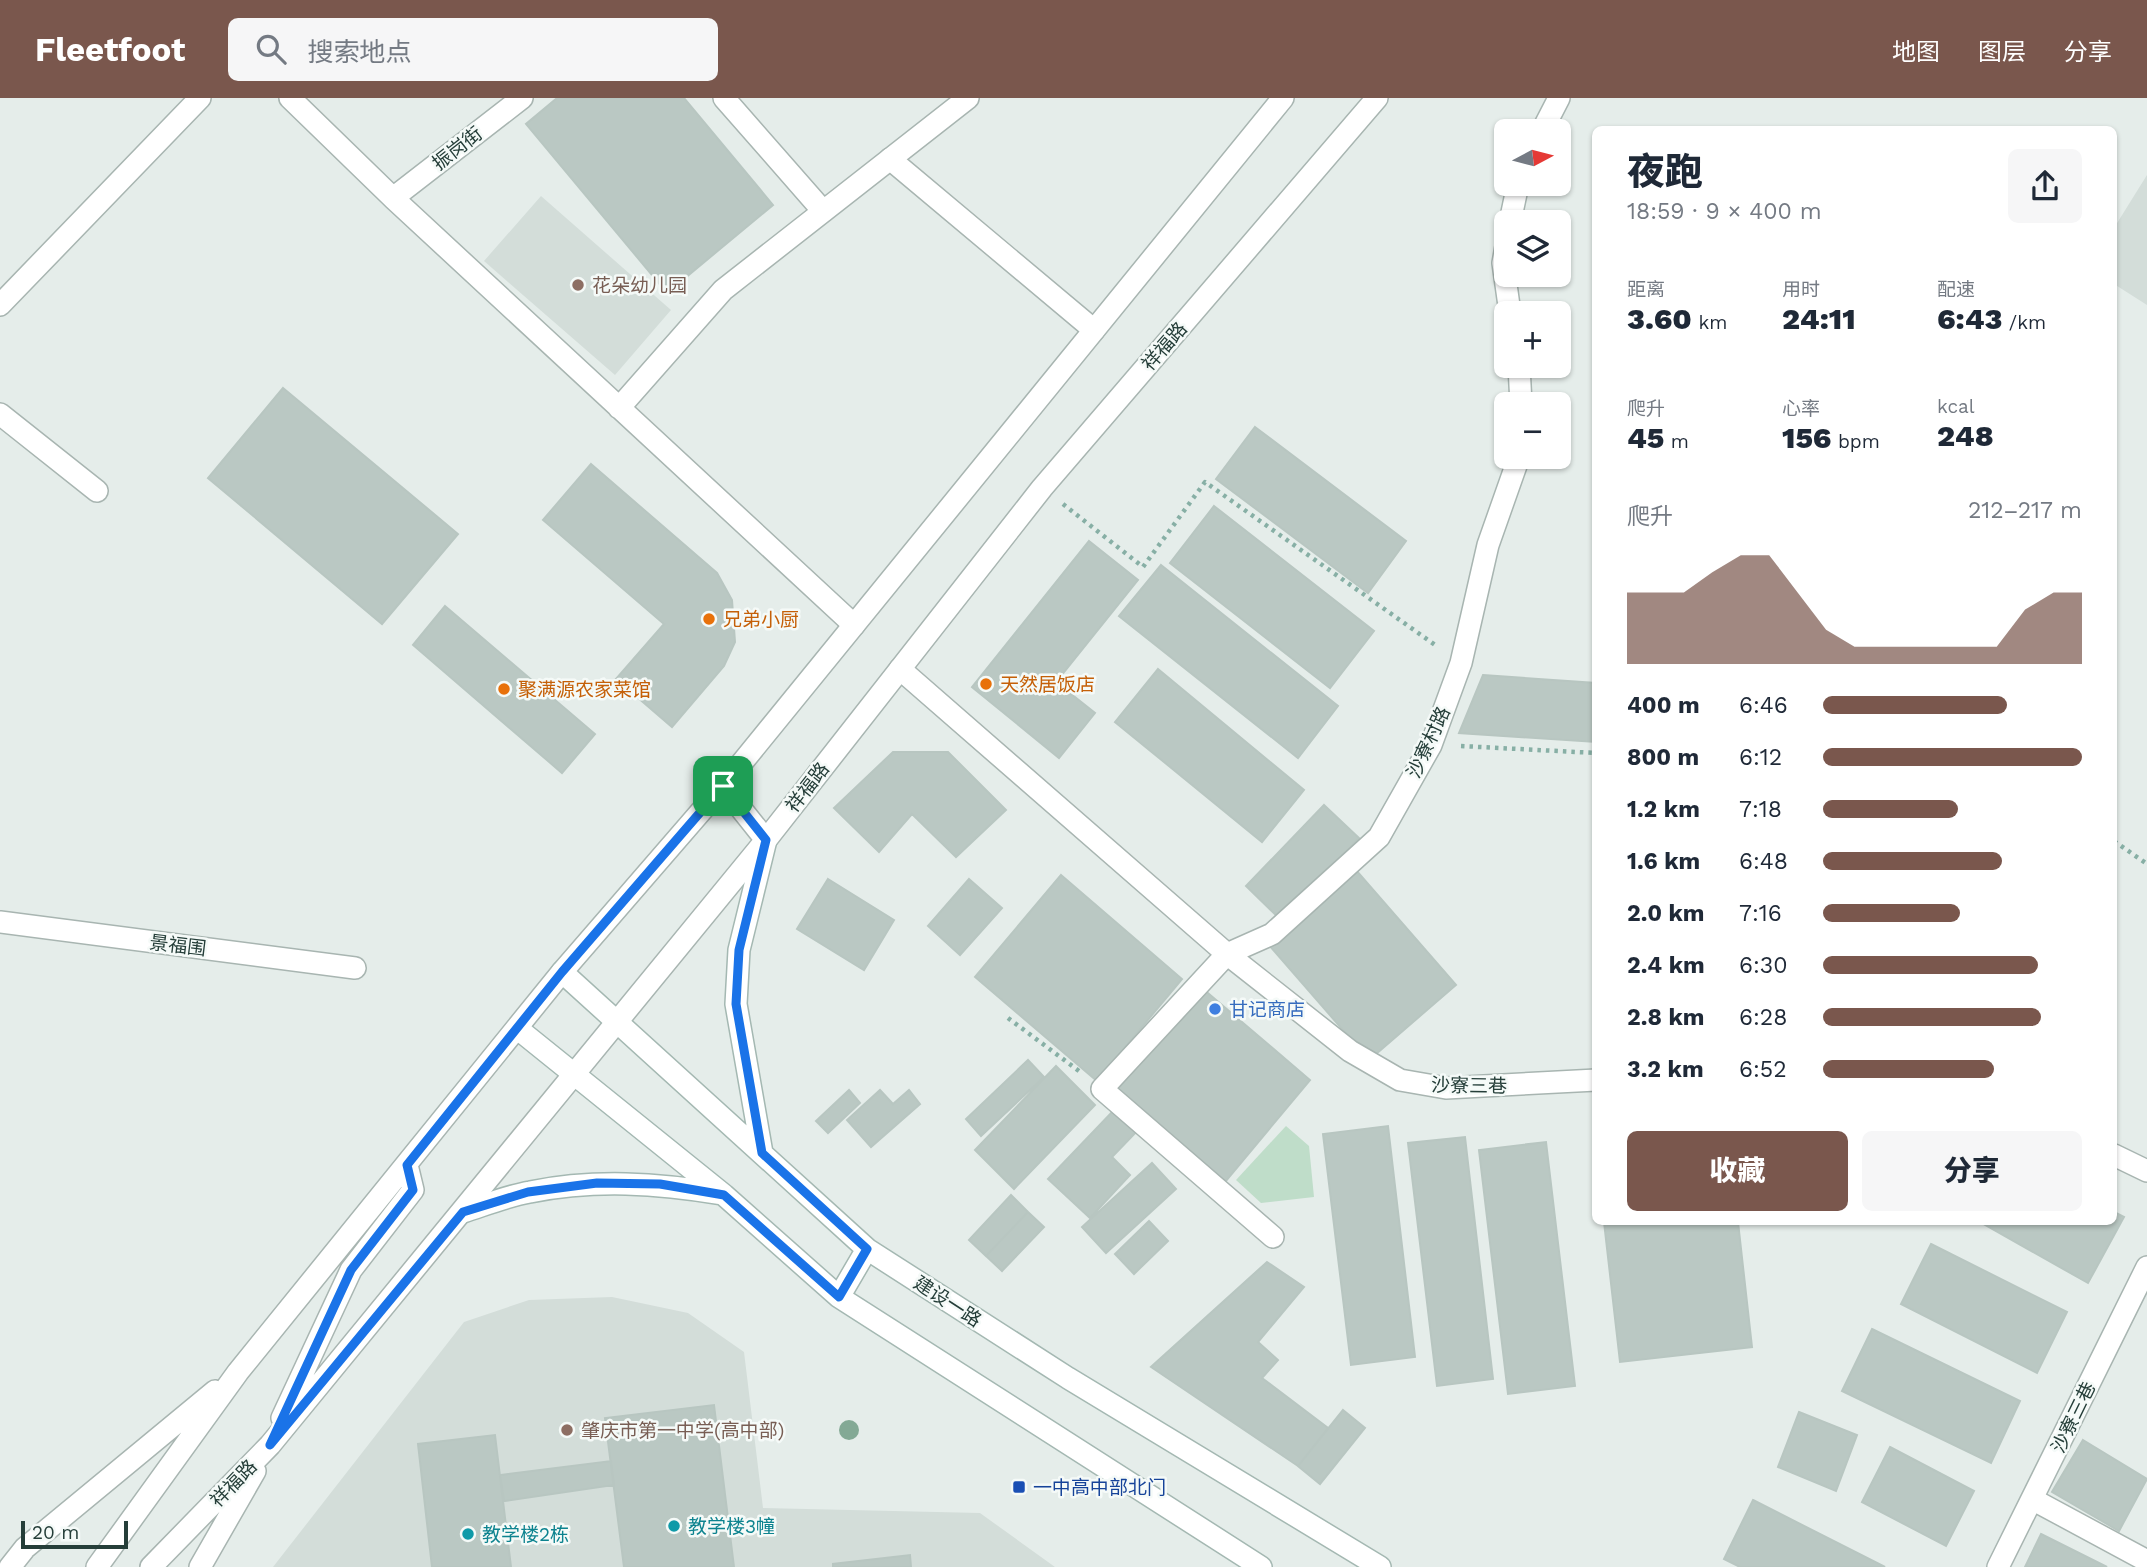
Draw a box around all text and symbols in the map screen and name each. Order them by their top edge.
search box [228,18,718,81]
text: Fleetfoot [35,30,186,69]
icon: search [252,30,290,68]
text: 搜索地点 [308,37,412,67]
text: 地图 [1892,38,1940,66]
text: 图层 [1978,38,2026,66]
text: 分享 [2064,38,2112,66]
north arrow [1494,119,1572,196]
map controls [1494,119,1571,469]
street label: 振岗街 [428,122,487,175]
button: share [2008,149,2082,223]
text: 夜跑 [1627,150,1703,194]
text: 18:59 · 9 × 400 m [1627,198,1822,225]
button: layers [1494,210,1571,287]
place label: 花朵幼儿园 [592,274,687,297]
marker: 花朵幼儿园 [570,277,586,293]
text: 距离 [1627,278,1665,301]
text: 用时 [1782,278,1820,301]
text: 配速 [1937,278,1975,301]
button: + [1494,301,1571,378]
text: 3.60 [1627,301,1692,336]
text: 24:11 [1782,301,1856,336]
text: 6:43 [1937,301,2002,336]
text: km [1692,311,1727,334]
text: /km [2002,311,2046,334]
street label: 祥福路 [1137,317,1192,375]
button: − [1494,392,1571,469]
text: kcal [1937,395,1975,418]
text: 爬升 [1627,397,1665,420]
text: 心率 [1782,397,1820,420]
text: 248 [1937,418,1994,453]
text: 45 [1627,420,1664,455]
text: 156 [1782,420,1831,455]
text: m [1664,430,1689,453]
text: bpm [1831,430,1880,453]
text: 212–217 m [1968,497,2082,524]
text: 爬升 [1627,503,1673,530]
place label: 兄弟小厨 [723,608,799,631]
marker: 兄弟小厨 [701,611,717,627]
place label: 天然居饭店 [1000,673,1095,696]
marker: 天然居饭店 [978,676,994,692]
place label: 聚满源农家菜馆 [518,678,651,701]
marker: 聚满源农家菜馆 [496,681,512,697]
text: 400 m [1627,692,1700,719]
text: 6:46 [1739,692,1788,719]
street label: 沙寮村路 [1402,703,1455,782]
text: 800 m [1627,744,1699,771]
text: 6:12 [1739,744,1782,771]
pin [693,756,753,816]
street label: 祥福路 [781,758,834,817]
icon: arrive [704,767,742,805]
text: 1.2 km [1627,796,1700,823]
text: 7:18 [1739,796,1782,823]
text: 1.6 km [1627,848,1700,875]
text: 6:48 [1739,848,1788,875]
text: 2.0 km [1627,900,1705,927]
text: 7:16 [1739,900,1782,927]
street label: 景福围 [148,931,208,960]
text: 2.4 km [1627,952,1705,979]
text: 6:30 [1739,952,1788,979]
place label: 甘记商店 [1229,998,1305,1021]
marker: 甘记商店 [1207,1001,1223,1017]
text: 2.8 km [1627,1004,1704,1031]
text: 6:28 [1739,1004,1787,1031]
text: 3.2 km [1627,1056,1704,1083]
text: 6:52 [1739,1056,1787,1083]
street label: 沙寮三巷 [1431,1073,1507,1098]
button: 收藏 [1627,1131,1848,1211]
button: 分享 [1862,1131,2082,1211]
street label: 建设一路 [910,1271,986,1332]
street label: 沙寮三巷 [2046,1378,2100,1456]
place label: 肇庆市第一中学(高中部) [581,1419,784,1442]
marker: 肇庆市第一中学(高中部) [559,1422,575,1438]
street label: 祥福路 [205,1455,261,1512]
place label: 一中高中部北门 [1033,1476,1166,1499]
marker: 一中高中部北门 [1011,1479,1027,1495]
place label: 教学楼3幢 [688,1515,775,1538]
scale bar [21,1518,128,1550]
marker: 教学楼3幢 [666,1518,682,1534]
text: 20 m [32,1521,79,1544]
place label: 教学楼2栋 [482,1523,569,1546]
marker: 教学楼2栋 [460,1526,476,1542]

